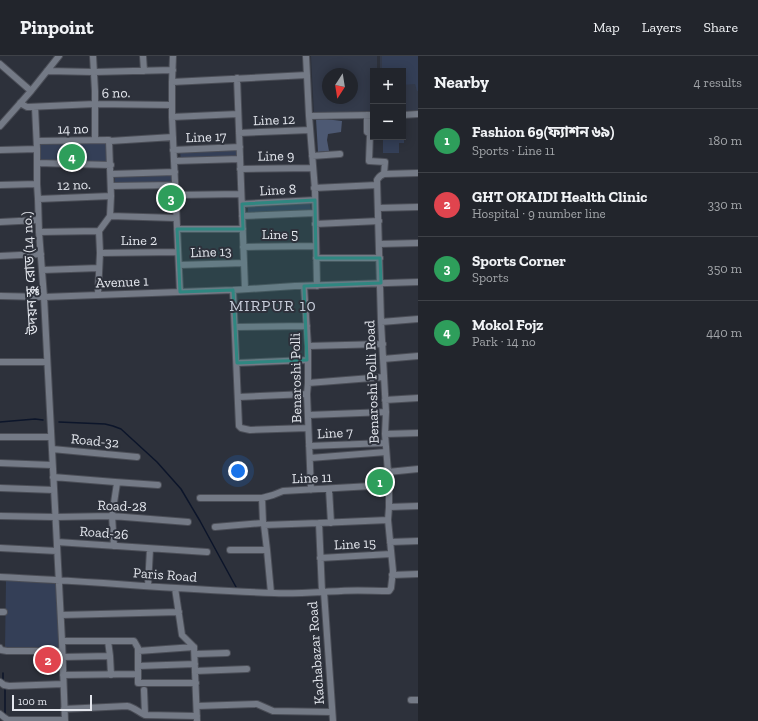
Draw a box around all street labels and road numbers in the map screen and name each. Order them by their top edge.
street label: 6 no. [102,84,131,102]
street label: Line 12 [253,111,295,129]
street label: 14 no [57,120,89,138]
street label: Line 17 [185,128,227,146]
street label: Line 9 [257,147,295,165]
street label: 12 no. [57,176,91,194]
street label: Line 8 [259,181,297,199]
street label: উদয়ন স্কুল রোড (14 no.) [18,211,42,336]
street label: Line 5 [262,226,298,243]
street label: Line 2 [121,232,157,249]
street label: Line 13 [190,243,232,261]
street label: Avenue 1 [95,273,149,291]
street label: Benaroshi Polli Road [361,320,383,444]
street label: Benaroshi Polli [287,333,305,423]
street label: Line 7 [317,424,354,442]
street label: Road-32 [70,430,120,452]
street label: Line 11 [292,469,333,487]
street label: Road-28 [97,497,147,515]
street label: Road-26 [79,523,129,543]
street label: Line 15 [334,534,376,554]
street label: Paris Road [133,564,198,586]
street label: Kachabazar Road [304,601,328,705]

